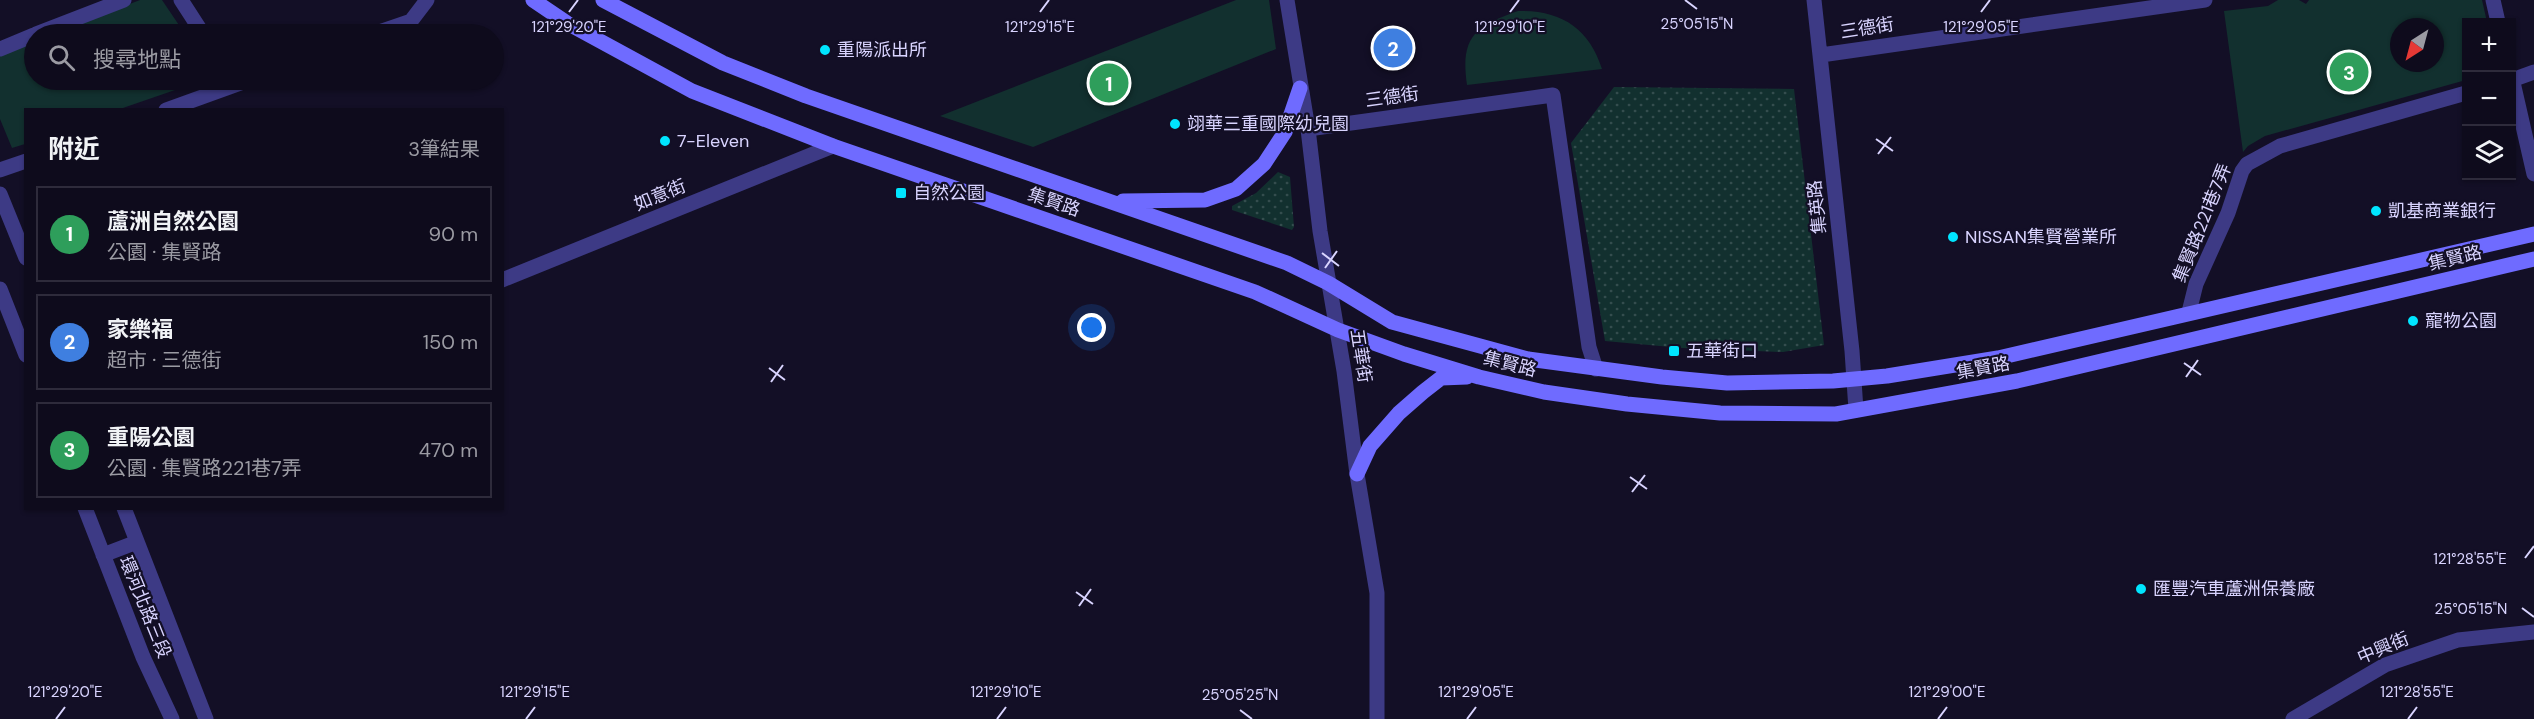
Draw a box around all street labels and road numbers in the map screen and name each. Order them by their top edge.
street label: 三德街 [1838,12,1896,44]
street label: 三德街 [1364,81,1420,113]
street label: 集賢路221巷7弄 [2167,160,2237,286]
street label: 如意街 [630,174,690,216]
street label: 集英路 [1802,179,1832,235]
street label: 集賢路 [1025,182,1083,222]
street label: 集賢路 [2426,240,2484,276]
street label: 五華街 [1345,327,1377,385]
street label: 集賢路 [1481,346,1539,382]
street label: 集賢路 [1954,351,2012,385]
street label: 環河北路三段 [114,552,176,662]
street label: 中興街 [2353,626,2413,670]

